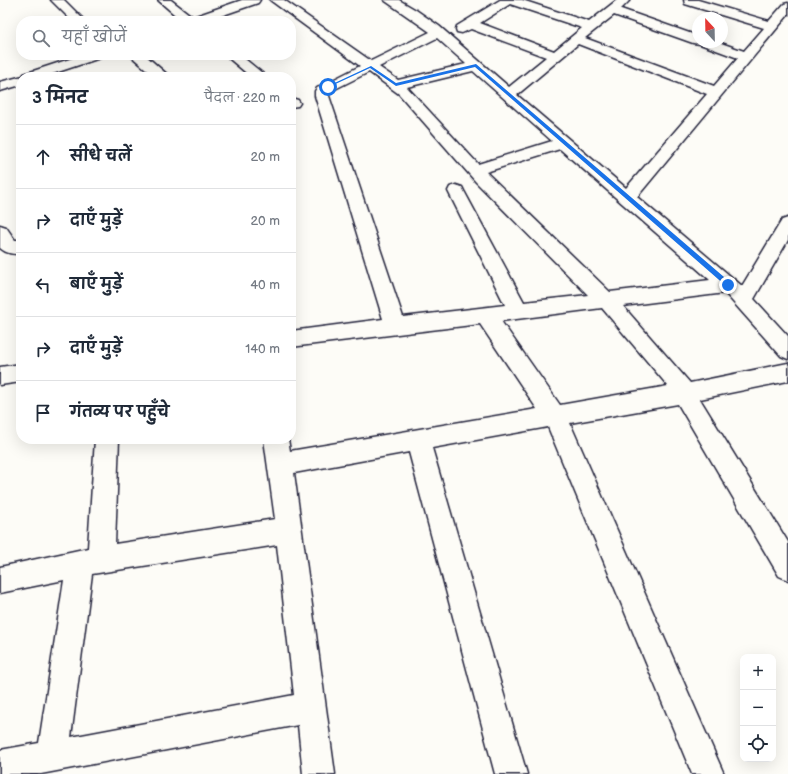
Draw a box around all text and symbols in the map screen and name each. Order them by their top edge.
north arrow [692,12,728,48]
search box [16,16,296,60]
icon: search [30,27,52,49]
text: यहाँ खोजें [62,28,127,47]
route start [319,78,337,96]
text: 3 मिनट [32,88,88,108]
text: पैदल · 220 m [204,90,280,106]
icon: ahead [32,146,54,168]
text: सीधे चलें [70,147,132,166]
text: 20 m [250,149,280,165]
icon: right [32,210,54,232]
text: दाएँ मुड़ें [70,211,122,230]
text: 20 m [250,213,280,229]
icon: left [32,274,54,296]
text: बाएँ मुड़ें [70,275,123,294]
route end [719,276,737,294]
text: 40 m [250,277,280,293]
icon: right [32,338,54,360]
text: दाएँ मुड़ें [70,339,122,358]
text: 140 m [245,341,280,357]
icon: arrive [32,402,54,424]
text: गंतव्य पर पहुँचे [70,403,169,422]
map controls [740,654,776,762]
button: + [740,654,776,690]
button: − [740,690,776,726]
button: locate [740,726,776,762]

